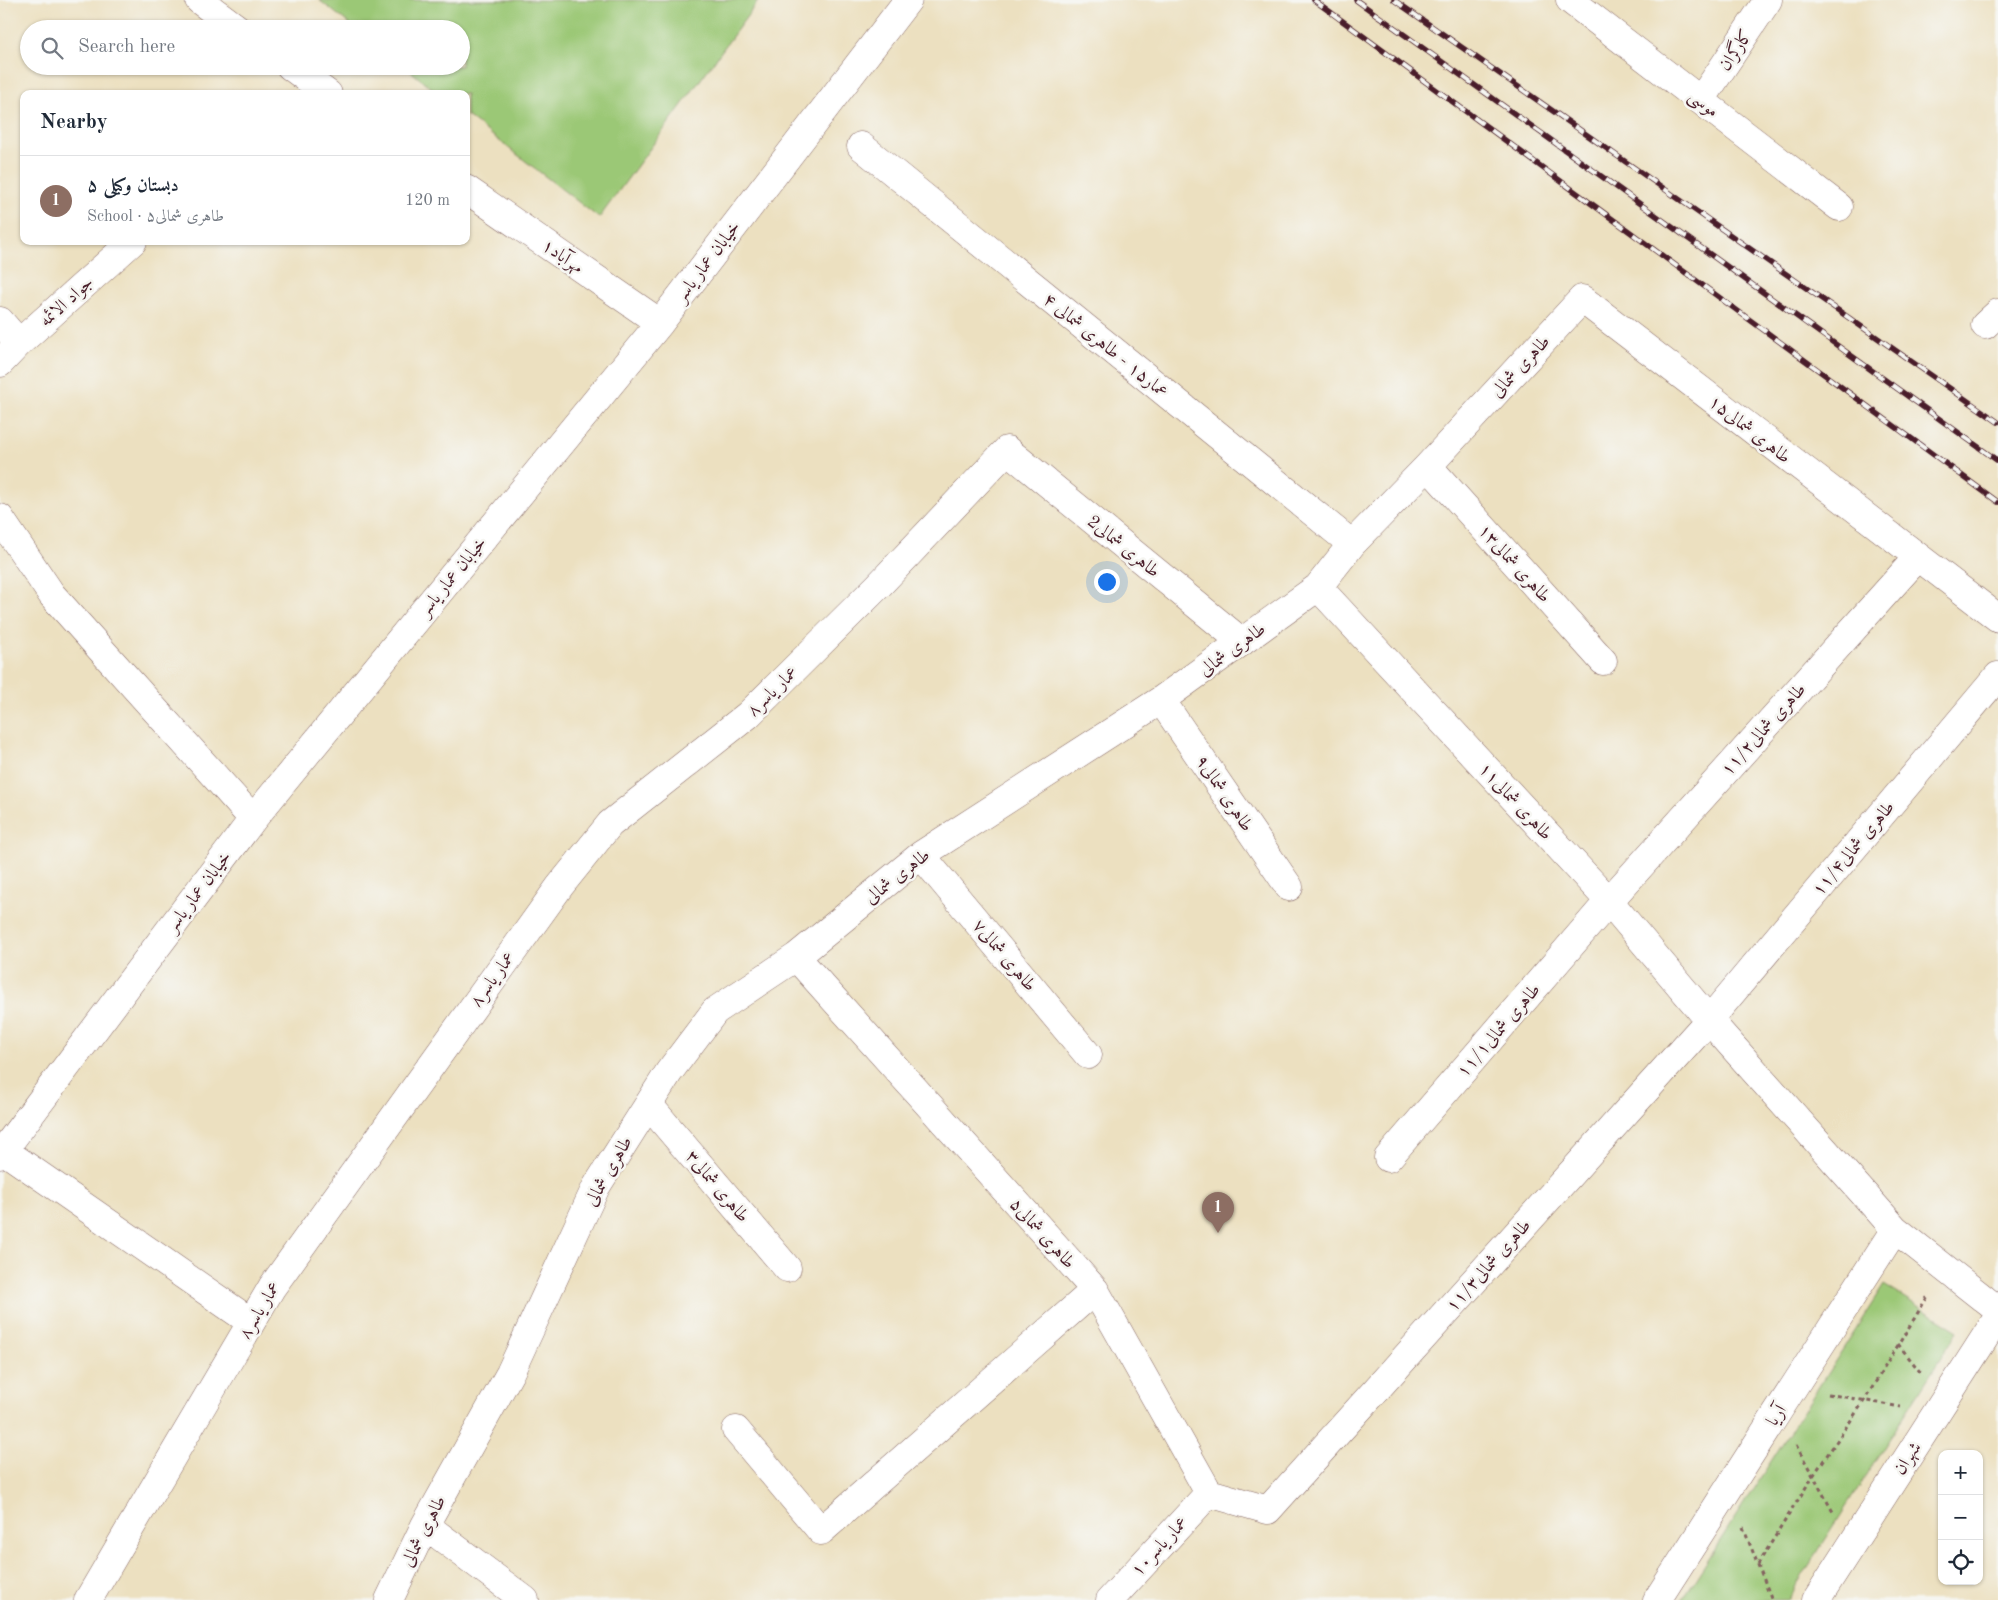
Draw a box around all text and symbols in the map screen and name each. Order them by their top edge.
search box [20,20,470,75]
street label: کارگران [1712,25,1757,75]
icon: search [38,34,66,62]
text: Search here [78,38,175,57]
street label: موسی [1683,87,1722,123]
text: Nearby [40,112,108,133]
text: دبستان وکیلی ۵ [87,177,179,196]
text: 1 [51,193,61,209]
text: 120 m [405,193,450,209]
text: School · طاهری شمالی۵ [87,209,224,225]
street label: خیابان عمار یاسر [671,218,745,308]
street label: مهرآباد۱ [537,235,588,279]
street label: جواد الائمه [36,272,98,331]
street label: عمار۱۵ - طاهری شمالی ۴ [1038,290,1171,403]
street label: طاهری شمالی [1488,332,1555,402]
street label: طاهری شمالی۱۵ [1704,392,1794,469]
street label: طاهری شمالی2 [1082,512,1163,583]
street label: طاهری شمالی۱۳ [1473,521,1554,607]
street label: خیابان عمار یاسر [414,534,492,622]
your location [1094,569,1120,595]
street label: طاهری شمالی [1196,620,1270,681]
street label: عمار یاسر۸ [744,663,803,722]
street label: طاهری شمالی۱۱/۲ [1718,680,1811,780]
street label: طاهری شمالی۹ [1191,752,1256,836]
street label: طاهری شمالی۱۱ [1474,760,1555,845]
street label: طاهری شمالی۱۱/۴ [1809,798,1900,900]
street label: طاهری شمالی [862,846,935,909]
street label: خیابان عمار یاسر [162,848,236,938]
street label: طاهری شمالی۷ [968,916,1039,996]
street label: عمار یاسر۸ [467,949,520,1012]
street label: طاهری شمالی۱۱/۱ [1454,981,1545,1082]
street label: طاهری شمالی [582,1134,638,1210]
street label: طاهری شمالی۳ [681,1147,752,1227]
pin: 1 [1202,1192,1234,1233]
street label: طاهری شمالی۵ [1005,1195,1078,1274]
street label: طاهری شمالی۱۱/۳ [1443,1216,1536,1316]
street label: عمار یاسر۸ [236,1279,286,1343]
street label: آریا [1762,1399,1792,1430]
street label: شهران [1891,1439,1927,1479]
map controls [1938,1450,1983,1585]
button: + [1938,1450,1983,1495]
street label: طاهری شمالی [398,1493,451,1571]
button: − [1938,1495,1983,1540]
street label: عمار یاسر۱۰ [1128,1514,1193,1581]
button: locate [1938,1540,1983,1585]

